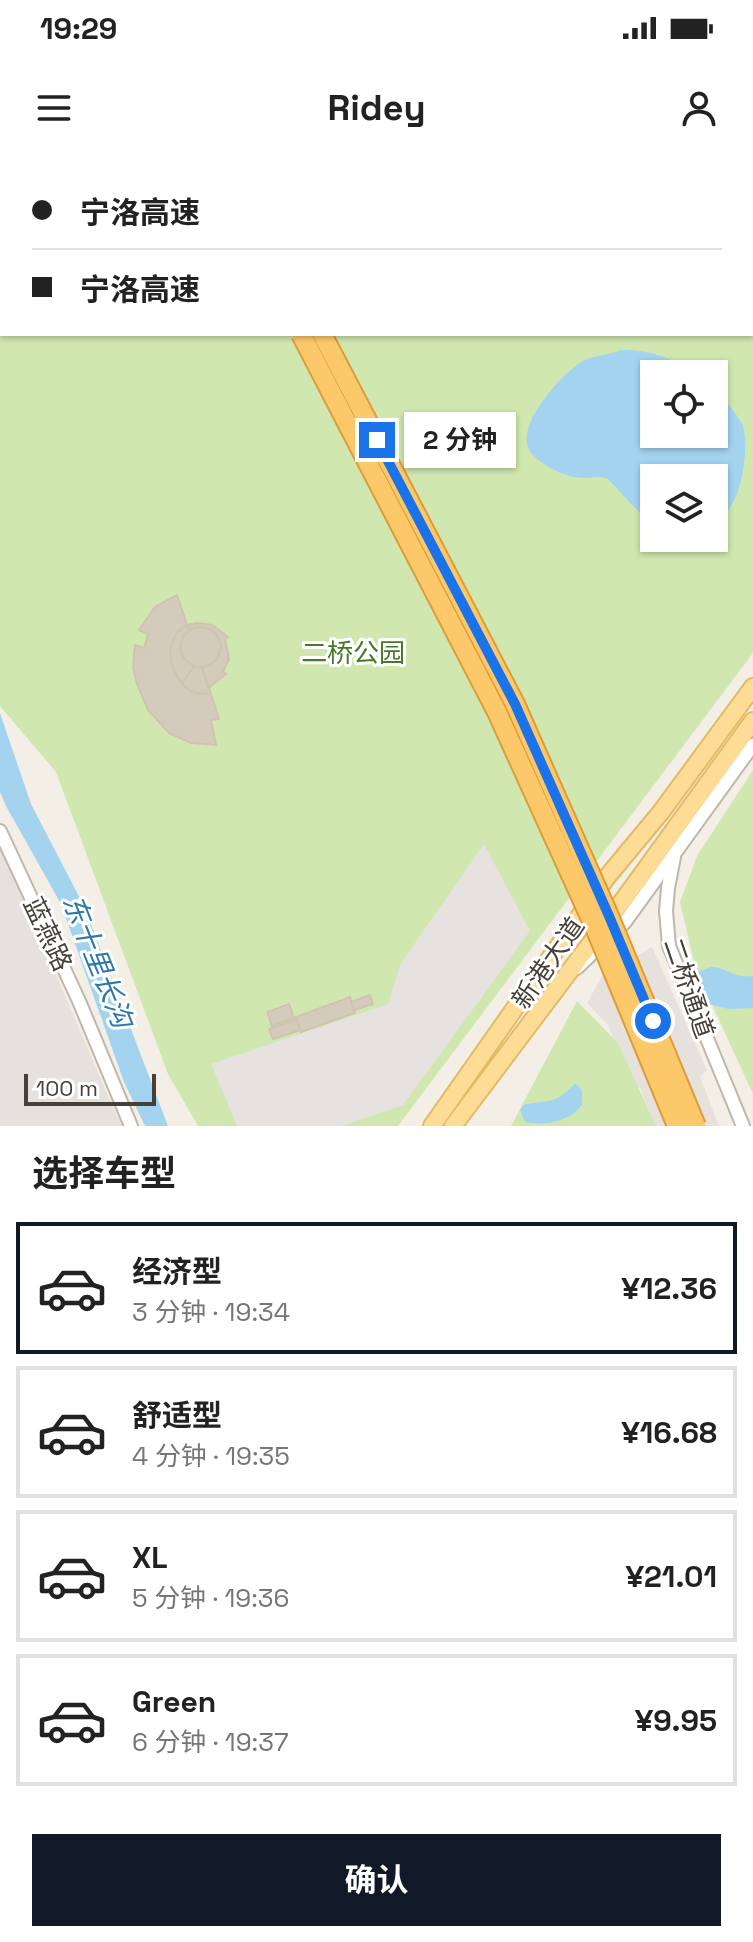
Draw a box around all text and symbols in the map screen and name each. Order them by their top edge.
text: 19:29 [40,9,117,48]
text: Ridey [327,85,426,131]
icon: menu [32,86,76,130]
icon: person [677,86,721,130]
text: 宁洛高速 [80,193,200,232]
text: 宁洛高速 [80,270,200,309]
map controls [640,360,728,552]
button: locate [640,360,728,448]
callout: 2 分钟 [405,412,517,468]
route end [359,422,395,458]
text: 2 分钟 [423,423,497,457]
button: layers [640,464,728,552]
park label: 二桥公园 [301,636,405,670]
water label: 东十里长沟 [55,889,142,1035]
street label: 蓝燕路 [16,891,80,977]
street label: 新港大道 [504,911,592,1015]
street label: 二桥通道 [656,933,722,1043]
route start [635,1003,671,1039]
scale bar [24,1070,156,1106]
text: 100 m [36,1074,98,1102]
text: 选择车型 [32,1151,176,1197]
icon: car [36,1252,108,1324]
text: 经济型 [132,1252,222,1291]
text: ¥12.36 [621,1269,717,1308]
text: 3 分钟 · 19:34 [132,1295,290,1329]
icon: car [36,1396,108,1468]
text: 舒适型 [132,1396,222,1435]
text: ¥16.68 [621,1413,717,1452]
text: 4 分钟 · 19:35 [132,1439,290,1473]
text: XL [132,1538,168,1577]
icon: car [36,1540,108,1612]
text: ¥21.01 [625,1557,717,1596]
text: 5 分钟 · 19:36 [132,1581,289,1615]
text: Green [132,1682,216,1721]
icon: car [36,1684,108,1756]
text: ¥9.95 [635,1701,717,1740]
text: 6 分钟 · 19:37 [132,1725,289,1759]
button: 确认 [32,1834,721,1926]

